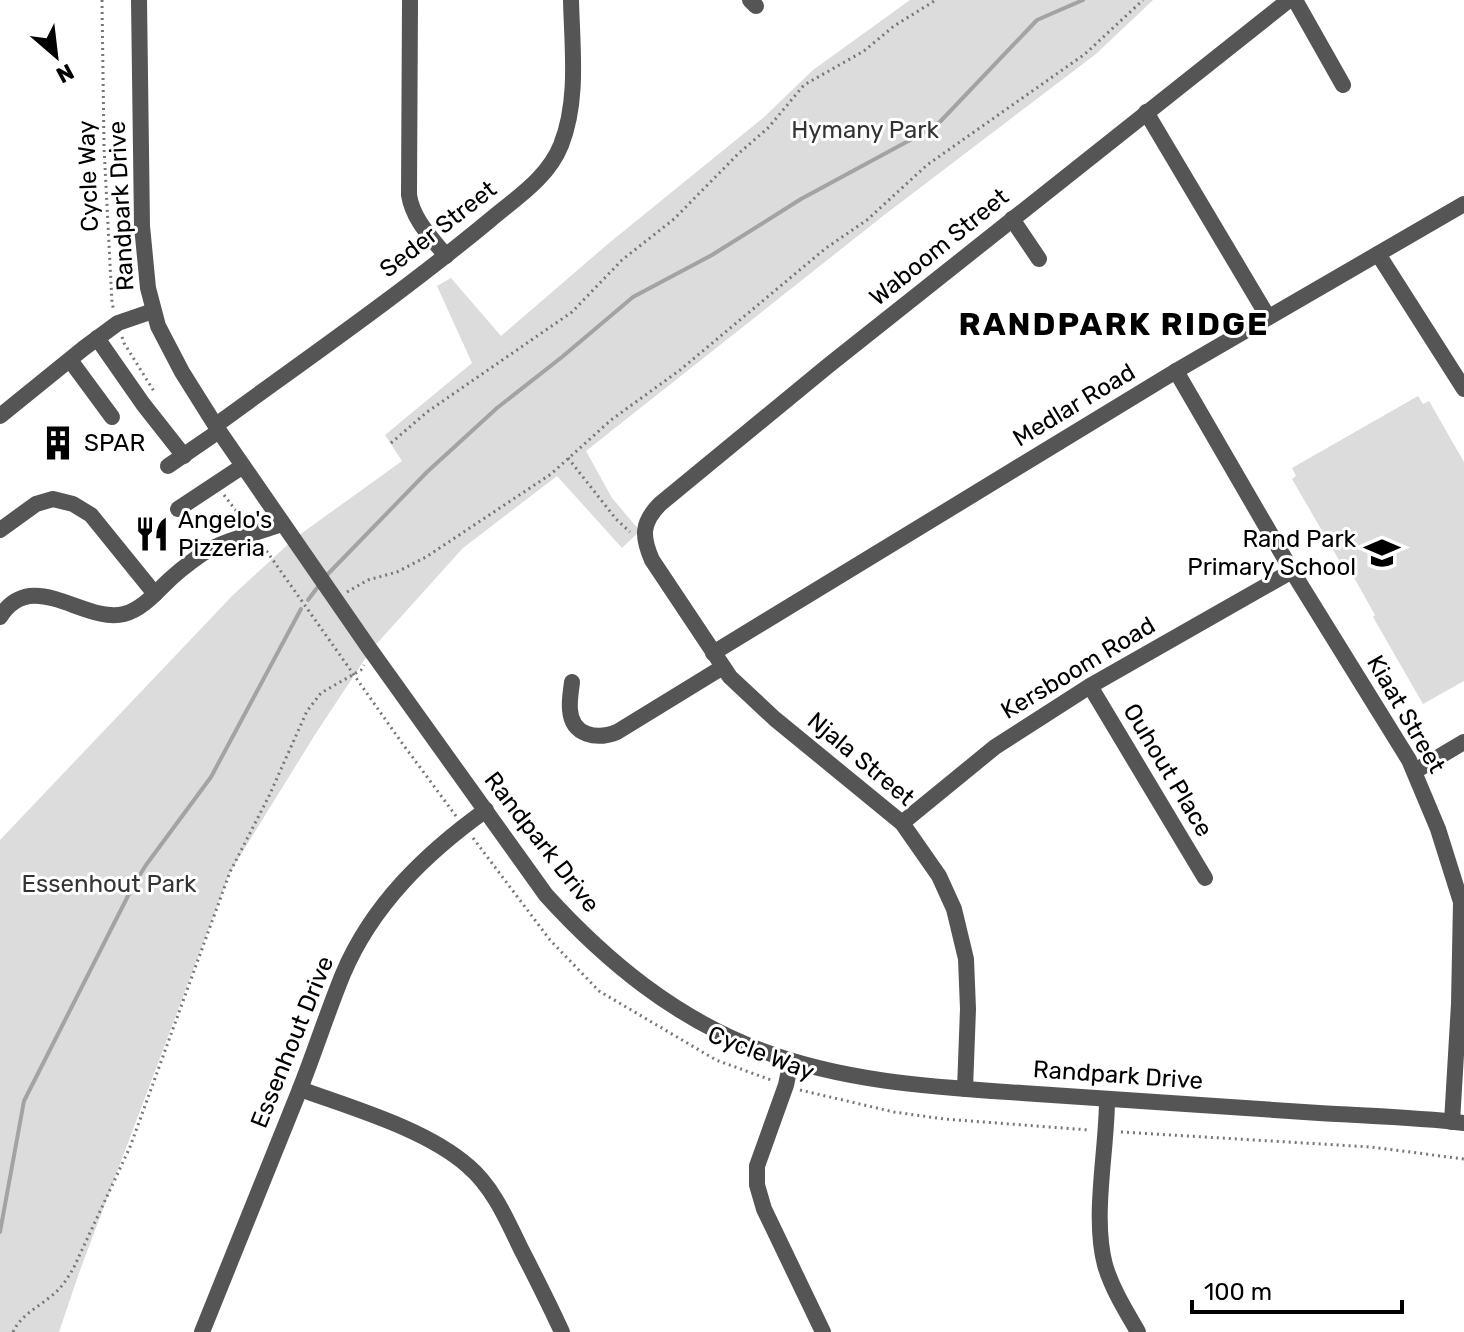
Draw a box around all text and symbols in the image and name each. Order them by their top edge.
north arrow [16,16,96,96]
text: N [52,58,78,89]
park label: Hymany Park [791,116,939,144]
street label: Cycle Way [72,120,104,232]
street label: Randpark Drive [103,120,139,292]
street label: Seder Street [374,175,502,283]
street label: Waboom Street [864,183,1014,311]
district label: RANDPARK RIDGE [959,305,1269,343]
street label: Medlar Road [1008,358,1140,452]
building icon: SPAR [39,424,77,462]
place label: SPAR [84,429,145,457]
place label: Angelo's Pizzeria [178,506,272,562]
restaurant icon: Angelo's Pizzeria [133,515,171,553]
place label: Rand Park Primary School [1187,525,1357,581]
school or university icon: Rand Park Primary School [1363,534,1401,572]
street label: Kersboom Road [996,611,1160,725]
street label: Kiaat Street [1361,650,1451,778]
street label: Ouhout Place [1117,699,1219,841]
street label: Njala Street [802,706,920,812]
street label: Randpark Drive [479,766,605,918]
park label: Essenhout Park [21,870,197,898]
street label: Essenhout Drive [245,952,339,1132]
street label: Cycle Way [704,1020,818,1086]
street label: Randpark Drive [1032,1055,1204,1095]
scale bar [1192,1264,1402,1314]
text: 100 m [1204,1278,1272,1306]

